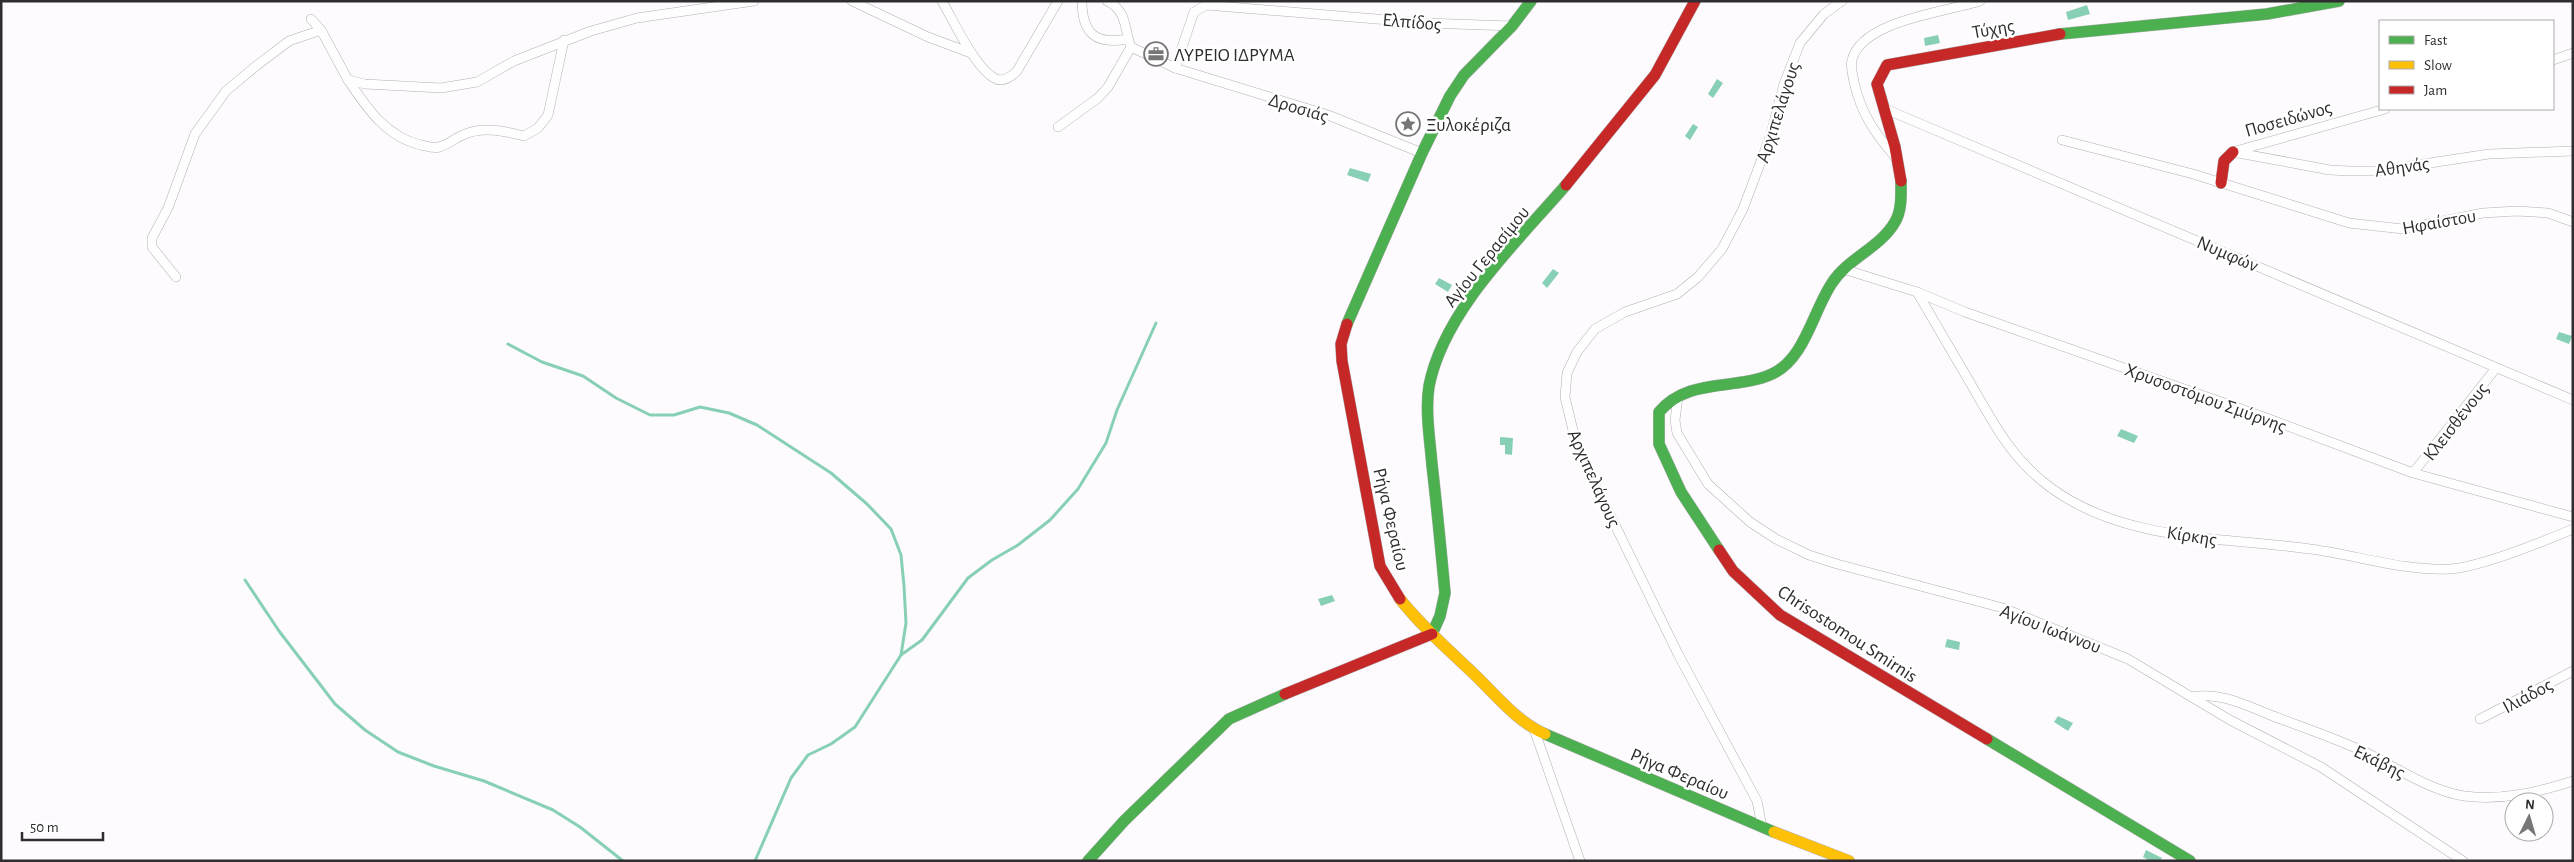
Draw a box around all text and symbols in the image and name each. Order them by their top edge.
street label: Ελπίδος [1382,10,1442,35]
street label: Τύχης [1971,16,2016,43]
legend [2379,20,2554,110]
text: Fast [2424,33,2448,48]
office icon: ΛΥΡΕΙΟ ΙΔΡΥΜΑ [1143,41,1169,67]
place label: ΛΥΡΕΙΟ ΙΔΡΥΜΑ [1174,46,1295,65]
text: Slow [2424,58,2452,73]
street label: Αρχιπελάγους [1753,60,1804,165]
text: Jam [2424,83,2447,98]
street label: Δροσιάς [1266,90,1331,126]
street label: Ποσειδώνος [2243,98,2334,141]
place icon: Ξυλοκέριζα [1395,111,1421,137]
place label: Ξυλοκέριζα [1426,116,1511,135]
street label: Αθηνάς [2374,154,2431,181]
street label: Αγίου Γερασίμου [1441,203,1534,311]
street label: Ηφαίστου [2401,207,2478,238]
street label: Νυμφών [2194,233,2261,276]
street label: Χρυσοστόμου Σμύρνης [2122,360,2289,436]
street label: Κλεισθένους [2420,379,2492,464]
street label: Αρχιπελάγους [1564,427,1624,530]
street label: Ρήγα Φεραίου [1369,466,1412,573]
street label: Κίρκης [2165,523,2218,550]
street label: Chrisostomou Smirnis [1774,582,1920,686]
street label: Αγίου Ιωάννου [1997,601,2103,657]
street label: Ιλιάδος [2500,675,2556,717]
street label: Εκάβης [2351,742,2408,783]
street label: Ρήγα Φεραίου [1627,745,1731,804]
north arrow [2504,792,2554,842]
text: N [2525,798,2536,812]
scale bar [22,810,104,842]
text: 50 m [30,820,59,835]

